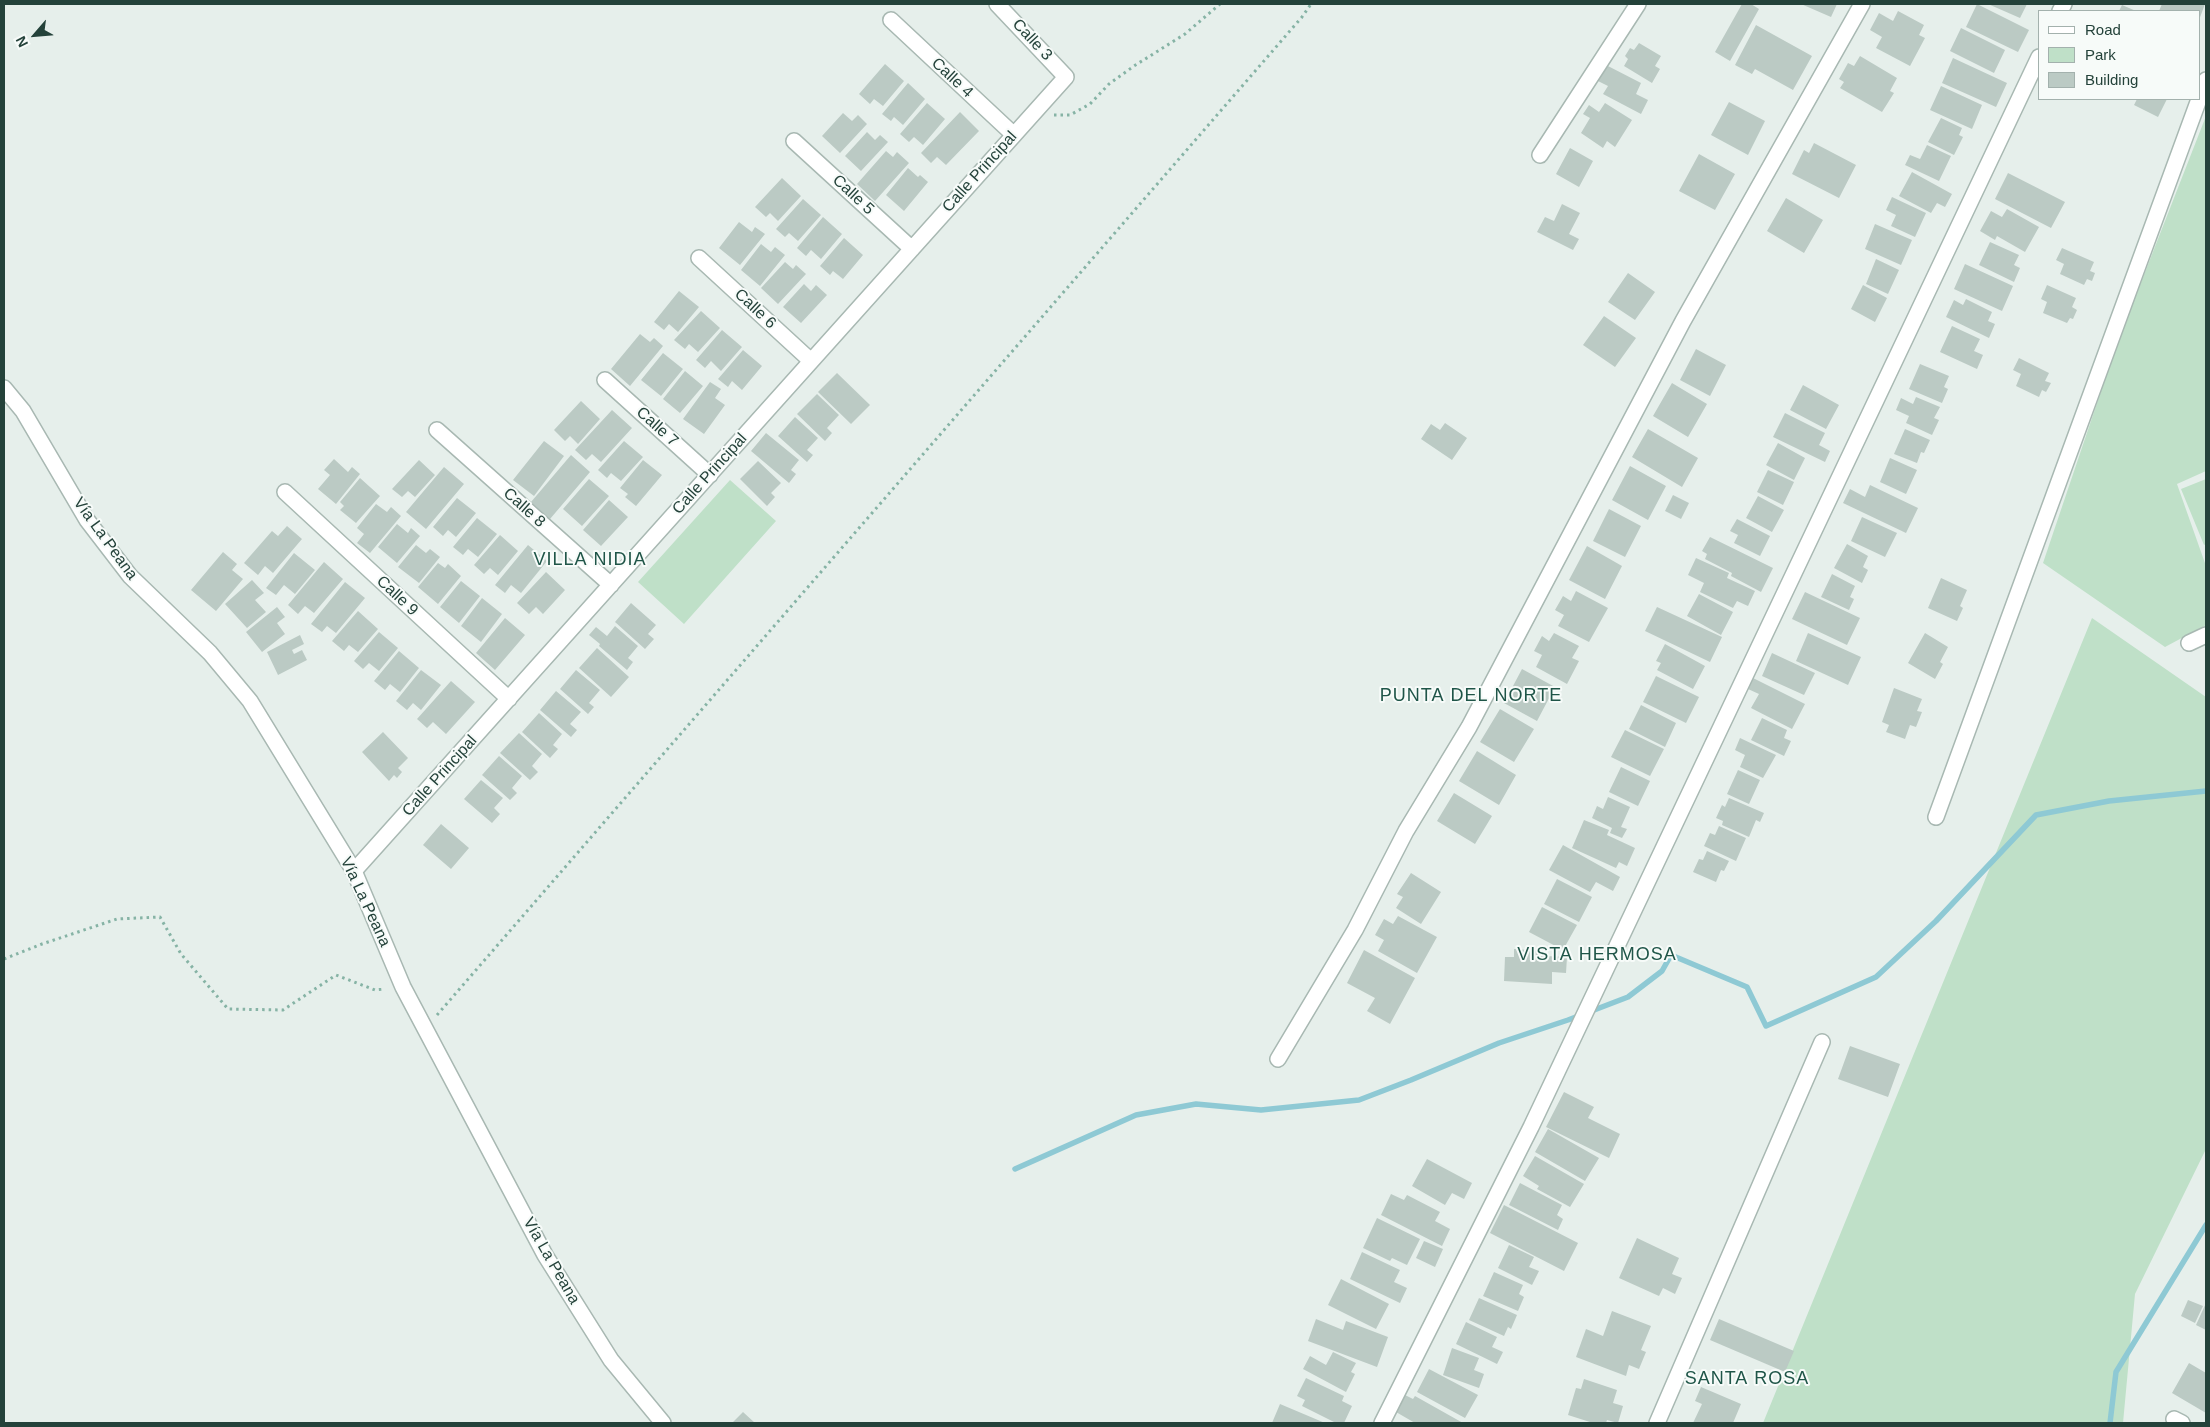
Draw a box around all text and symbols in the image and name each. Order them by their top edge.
north arrow [10,10,60,60]
legend [2038,10,2200,100]
street label: Calle 3 [1008,15,1056,65]
text: Road [2085,21,2121,38]
text: N [12,34,31,50]
text: Park [2085,46,2116,63]
street label: Calle 4 [927,54,977,102]
text: Building [2085,71,2138,88]
street label: Calle Principal [939,128,1021,216]
street label: Calle 5 [828,171,878,219]
street label: Calle 6 [730,285,780,333]
street label: Calle 7 [632,403,682,451]
street label: Calle Principal [669,430,751,518]
street label: Calle 8 [499,484,549,532]
street label: Vía La Peana [69,494,141,584]
district label: VILLA NIDIA [532,549,648,571]
street label: Calle 9 [372,572,422,620]
district label: PUNTA DEL NORTE [1378,685,1564,707]
street label: Calle Principal [399,732,481,820]
street label: Vía La Peana [336,854,394,950]
district label: VISTA HERMOSA [1516,944,1678,966]
street label: Vía La Peana [518,1214,584,1308]
district label: SANTA ROSA [1683,1368,1811,1390]

